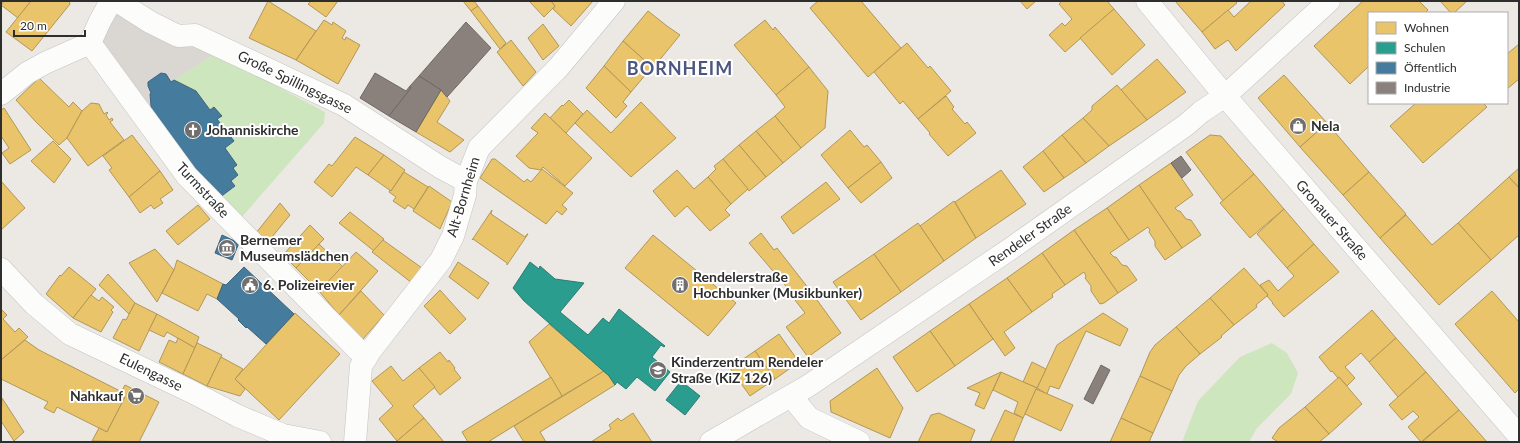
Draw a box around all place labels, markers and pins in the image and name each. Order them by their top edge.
shop icon: Nela [1288,116,1308,136]
place label: Nela [1311,117,1340,134]
church icon: Johanniskirche [183,120,203,140]
place label: Johanniskirche [206,121,299,138]
place label: Bernemer Museumslädchen [240,231,349,264]
museum icon: Bernemer Museumslädchen [217,238,237,258]
place label: Rendelerstraße Hochbunker (Musikbunker) [693,268,862,301]
public building icon: 6. Polizeirevier [240,275,260,295]
building icon: Rendelerstraße Hochbunker (Musikbunker) [670,275,690,295]
place label: 6. Polizeirevier [263,276,355,293]
place label: Kinderzentrum Rendeler Straße (KiZ 126) [671,353,824,386]
school or university icon: Kinderzentrum Rendeler Straße (KiZ 126) [648,360,668,380]
supermarket icon: Nahkauf [126,386,146,406]
place label: Nahkauf [70,387,123,404]

